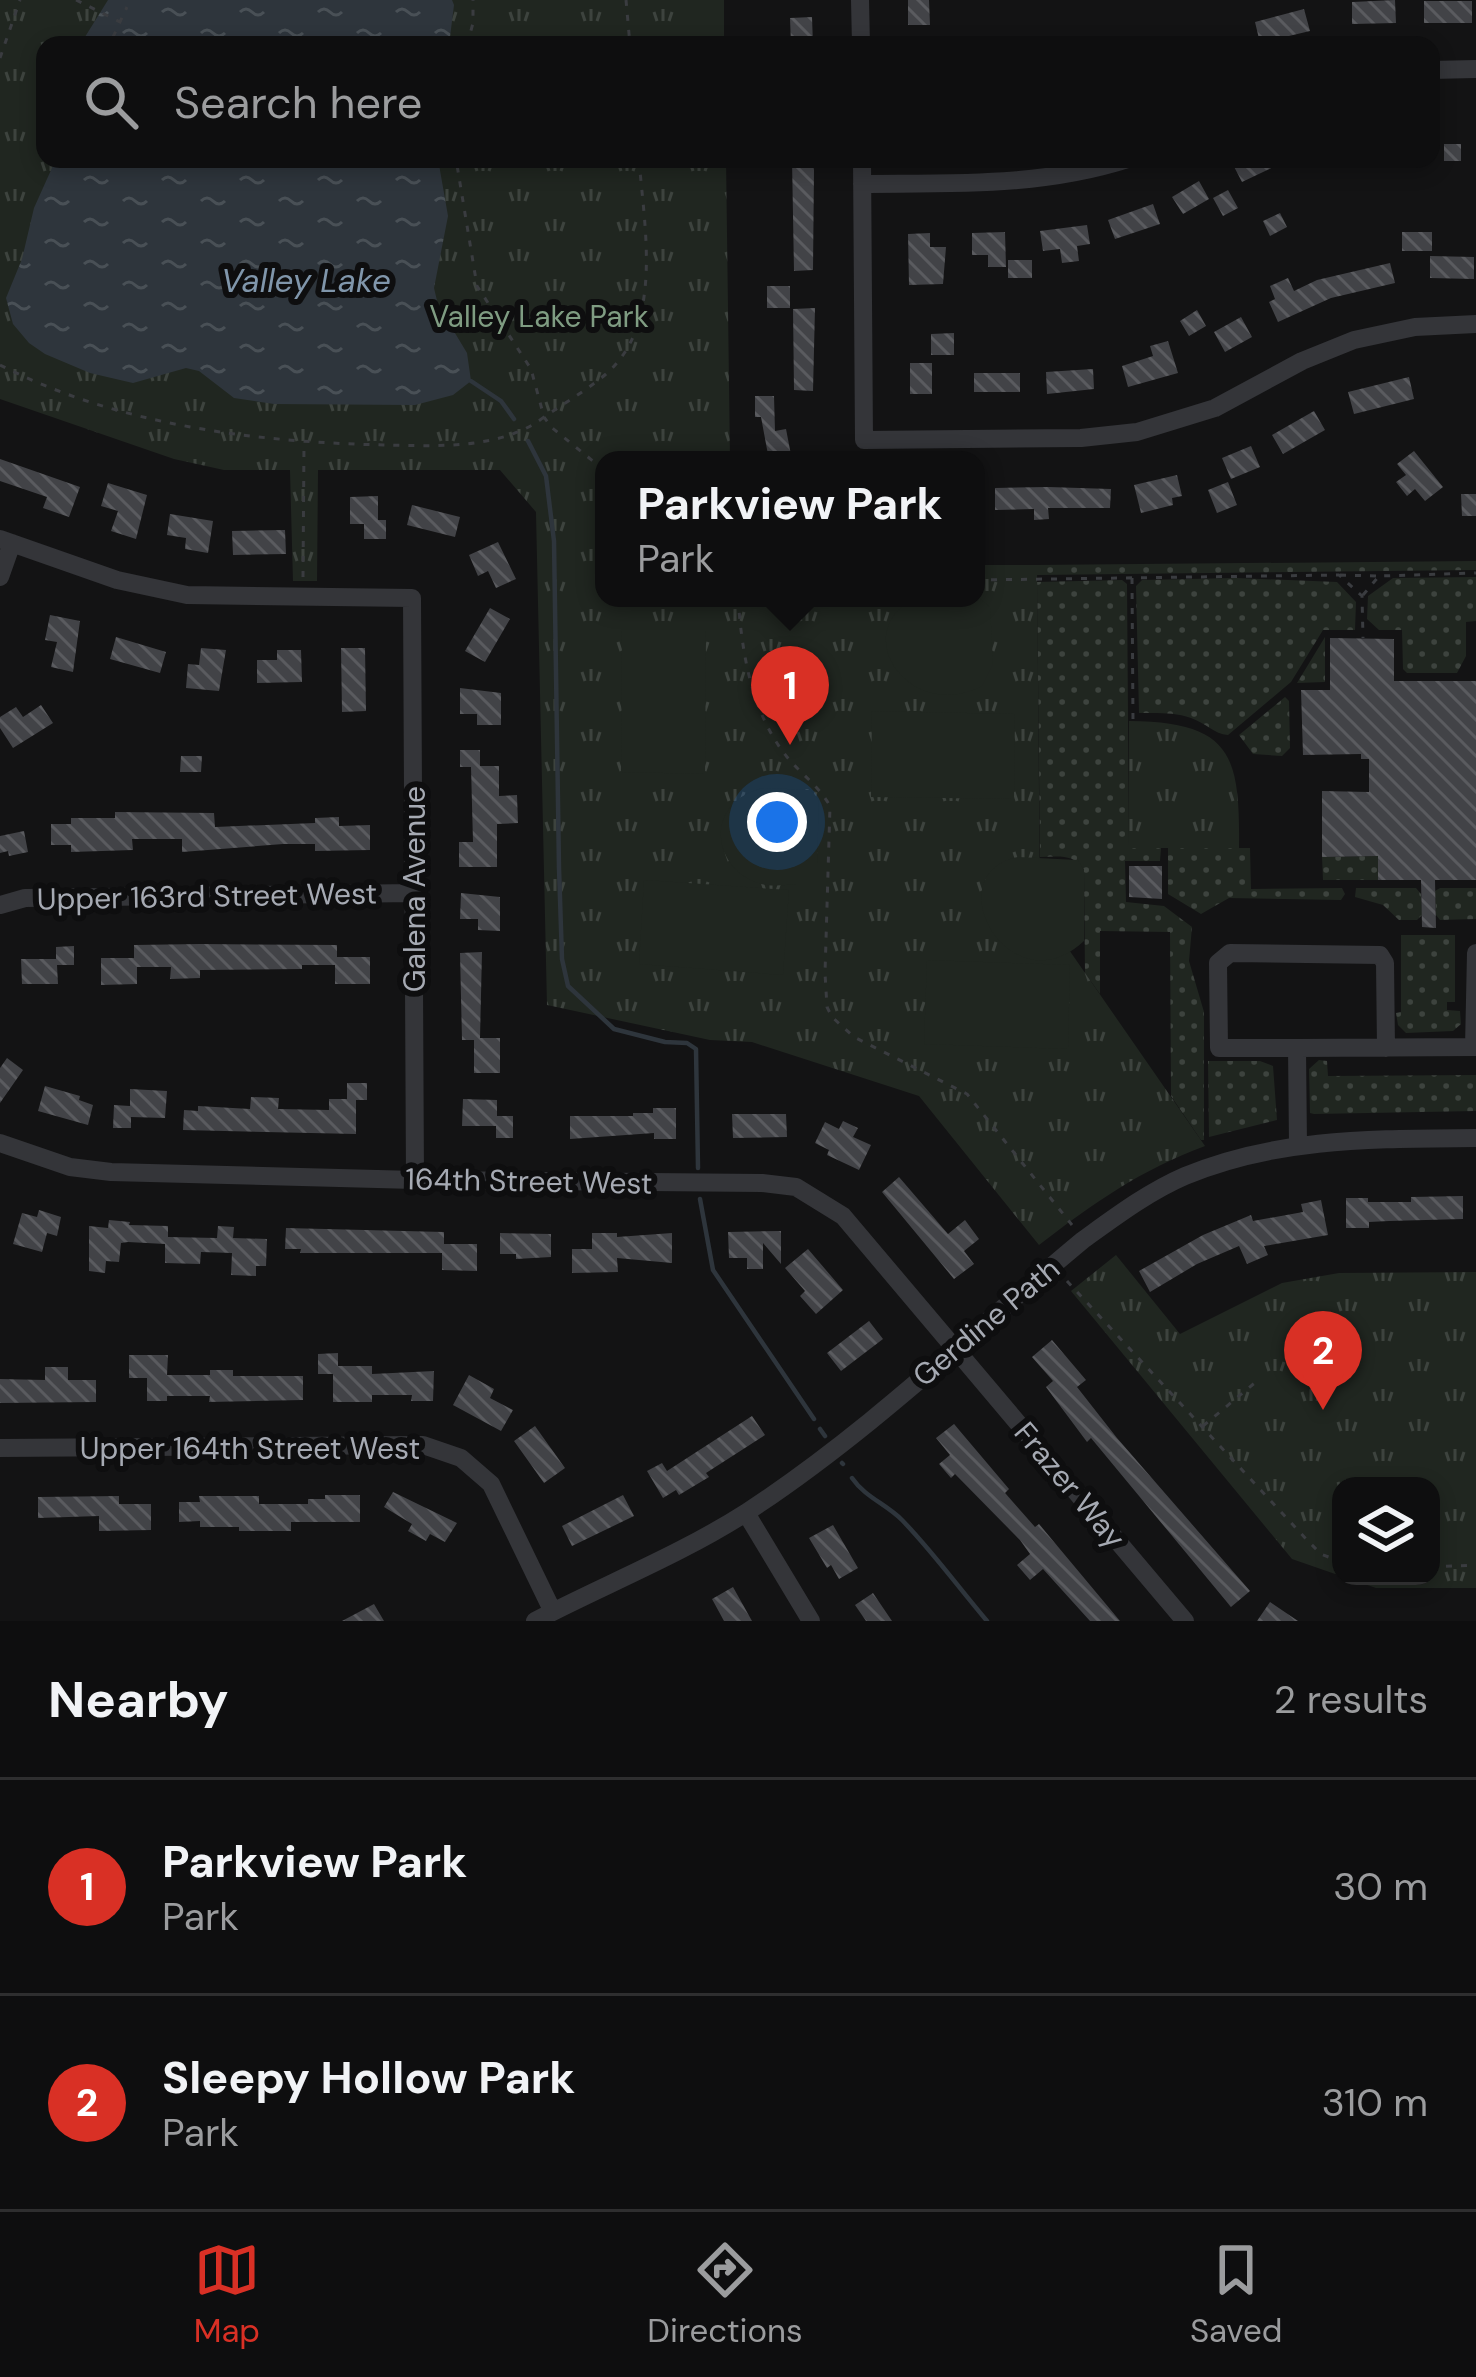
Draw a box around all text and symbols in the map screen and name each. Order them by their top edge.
search box [36,36,1440,168]
icon: search [78,69,144,135]
text: Search here [174,73,422,132]
water label: Valley Lake [221,259,391,302]
park label: Valley Lake Park [429,297,649,336]
popup [595,451,985,607]
text: Parkview Park [637,474,943,533]
text: Park [637,533,714,584]
pin: 1 [751,646,829,745]
street label: Galena Avenue [395,786,434,992]
your location [747,792,807,852]
street label: Upper 163rd Street West [37,874,377,918]
street label: 164th Street West [405,1159,653,1203]
street label: Gerdine Path [904,1249,1068,1395]
pin: 2 [1284,1311,1362,1410]
street label: Frazer Way [1006,1414,1134,1557]
street label: Upper 164th Street West [80,1429,420,1468]
map controls [1332,1477,1440,1585]
button: layers [1332,1477,1440,1585]
text: Nearby [48,1666,229,1733]
text: 2 results [1274,1674,1428,1725]
text: Parkview Park [162,1832,467,1891]
text: 1 [80,1861,94,1912]
text: 30 m [1333,1861,1428,1912]
text: Park [162,1891,239,1942]
text: Sleepy Hollow Park [162,2048,575,2107]
text: 2 [76,2077,98,2128]
text: 310 m [1322,2077,1428,2128]
text: Park [162,2107,239,2158]
tab: Map [194,2237,260,2352]
tab: Directions [647,2237,803,2352]
tab: Saved [1190,2237,1282,2352]

